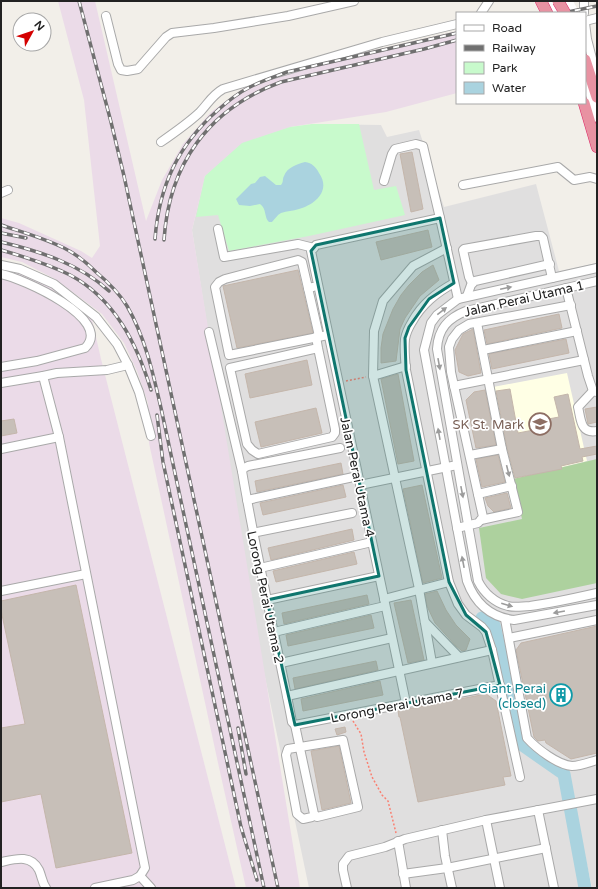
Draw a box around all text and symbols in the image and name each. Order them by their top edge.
north arrow [12,12,52,52]
legend [456,12,586,104]
text: N [31,18,47,33]
text: Road [492,21,522,35]
text: Railway [492,41,536,55]
text: Park [492,61,518,75]
text: Water [492,81,527,95]
street label: Jalan Perai Utama 1 [463,277,586,321]
one-way arrow [499,285,512,291]
one-way arrow [437,307,448,315]
one-way arrow [437,358,443,370]
school or university icon: SK St. Mark [527,411,553,437]
street label: Jalan Perai Utama 4 [336,415,378,539]
place label: SK St. Mark [453,417,524,433]
one-way arrow [436,428,442,440]
one-way arrow [505,465,511,477]
one-way arrow [459,486,465,498]
street label: Lorong Perai Utama 2 [243,529,287,665]
one-way arrow [460,556,466,568]
one-way arrow [501,602,513,608]
one-way arrow [552,609,565,615]
place label: Giant Perai (closed) [478,681,546,712]
building icon: Giant Perai (closed) [548,682,574,708]
street label: Lorong Perai Utama 7 [329,685,465,727]

